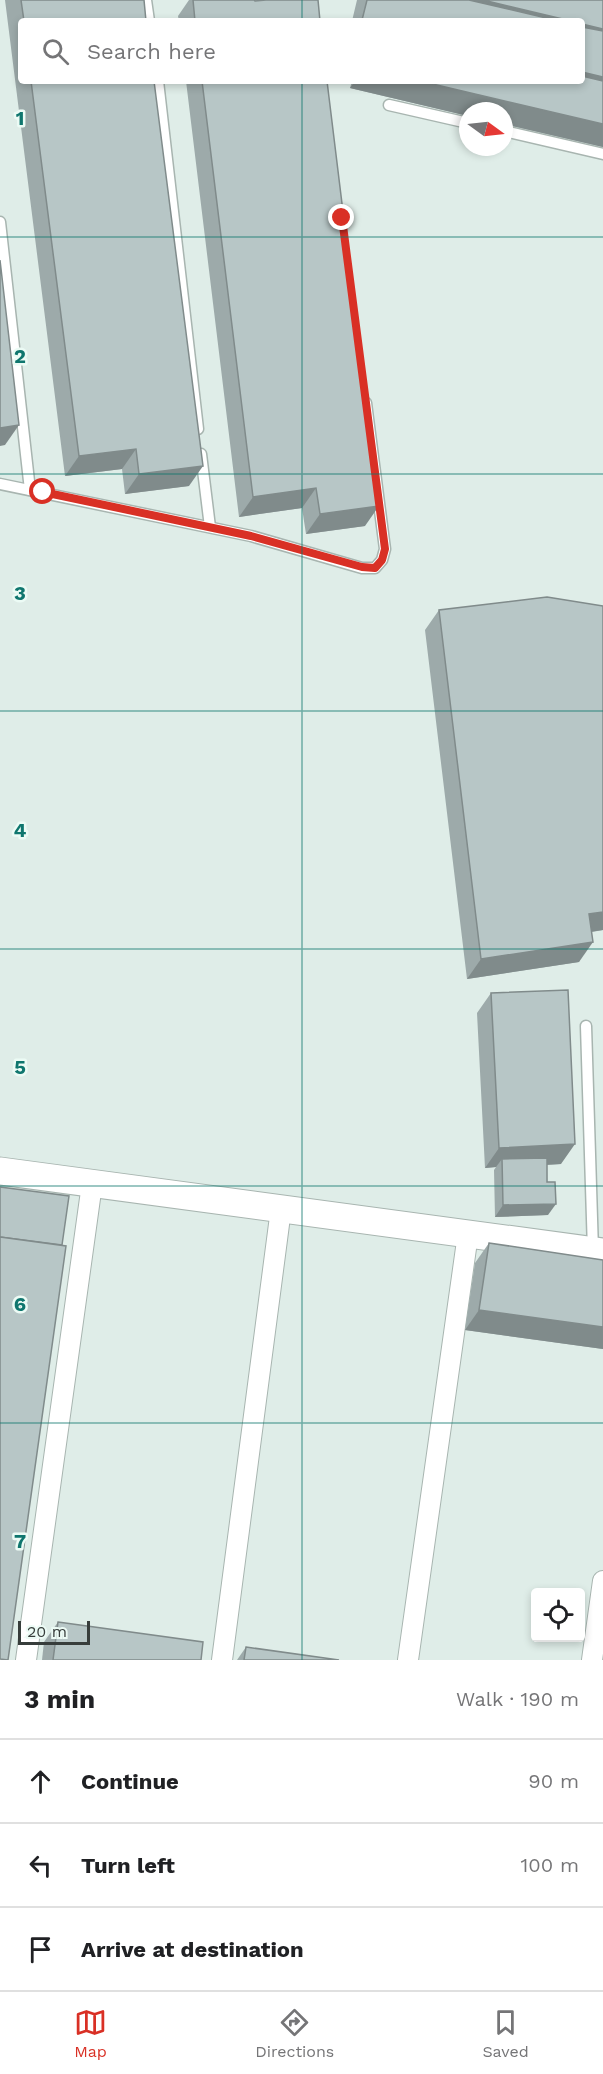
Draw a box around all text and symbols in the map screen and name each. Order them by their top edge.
search box [18,18,585,84]
icon: search [39,35,72,68]
text: Search here [87,39,216,64]
north arrow [459,102,513,156]
text: 1 [16,106,24,130]
route end [328,204,354,230]
text: 2 [14,344,26,368]
route start [29,478,55,504]
text: 3 [14,581,26,605]
text: 4 [14,818,27,842]
text: 5 [14,1055,26,1079]
text: 6 [14,1292,26,1316]
text: 7 [14,1529,26,1553]
map controls [531,1588,585,1642]
button: locate [531,1588,585,1642]
scale bar [18,1618,90,1646]
text: 20 m [27,1622,67,1641]
text: 3 min [24,1684,95,1714]
text: Walk · 190 m [456,1687,579,1711]
icon: ahead [24,1765,57,1798]
text: Continue [81,1769,179,1794]
text: 90 m [528,1769,579,1793]
icon: left [24,1849,57,1882]
text: Turn left [81,1853,175,1878]
text: 100 m [520,1853,579,1877]
icon: arrive [24,1933,57,1966]
text: Arrive at destination [81,1937,304,1962]
tab: Map [74,2006,107,2061]
tab: Directions [255,2006,334,2061]
tab: Saved [482,2006,529,2061]

